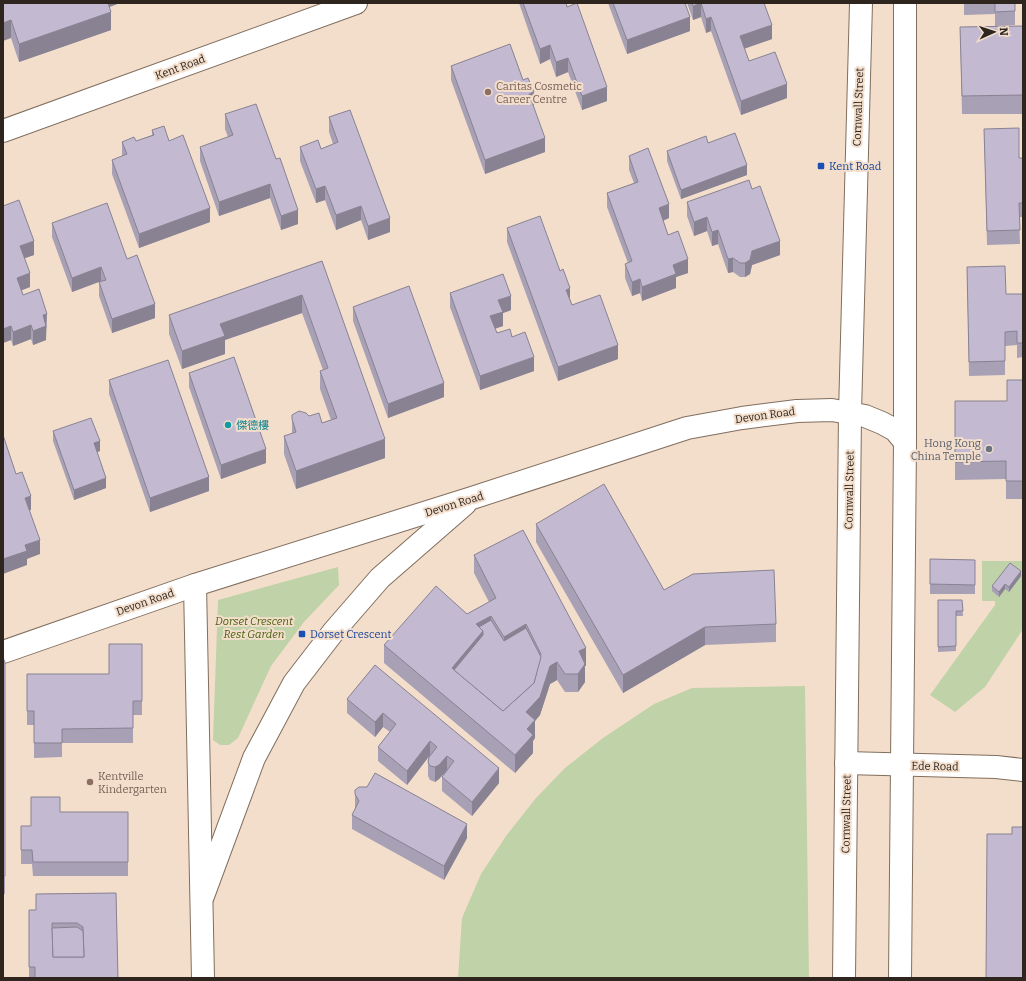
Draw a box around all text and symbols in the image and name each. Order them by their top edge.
north arrow [974,12,1014,52]
text: N [997,27,1010,37]
street label: Kent Road [153,52,207,83]
street label: Cornwall Street [851,67,866,147]
place label: Caritas Cosmetic Career Centre [496,80,582,106]
marker: Caritas Cosmetic Career Centre [483,87,493,97]
place label: Kent Road [829,160,882,173]
marker: Kent Road [816,161,826,171]
street label: Devon Road [734,405,796,426]
place label: 傑德樓 [236,419,269,432]
marker: 傑德樓 [223,420,233,430]
place label: Hong Kong China Temple [911,437,981,463]
marker: Hong Kong China Temple [984,444,994,454]
street label: Cornwall Street [842,451,857,529]
street label: Devon Road [423,489,485,520]
street label: Devon Road [114,586,176,618]
park label: Dorset Crescent Rest Garden [215,615,293,641]
place label: Dorset Crescent [310,628,391,641]
marker: Dorset Crescent [297,629,307,639]
street label: Ede Road [911,760,959,773]
place label: Kentville Kindergarten [98,770,167,796]
street label: Cornwall Street [839,775,854,853]
marker: Kentville Kindergarten [85,777,95,787]

